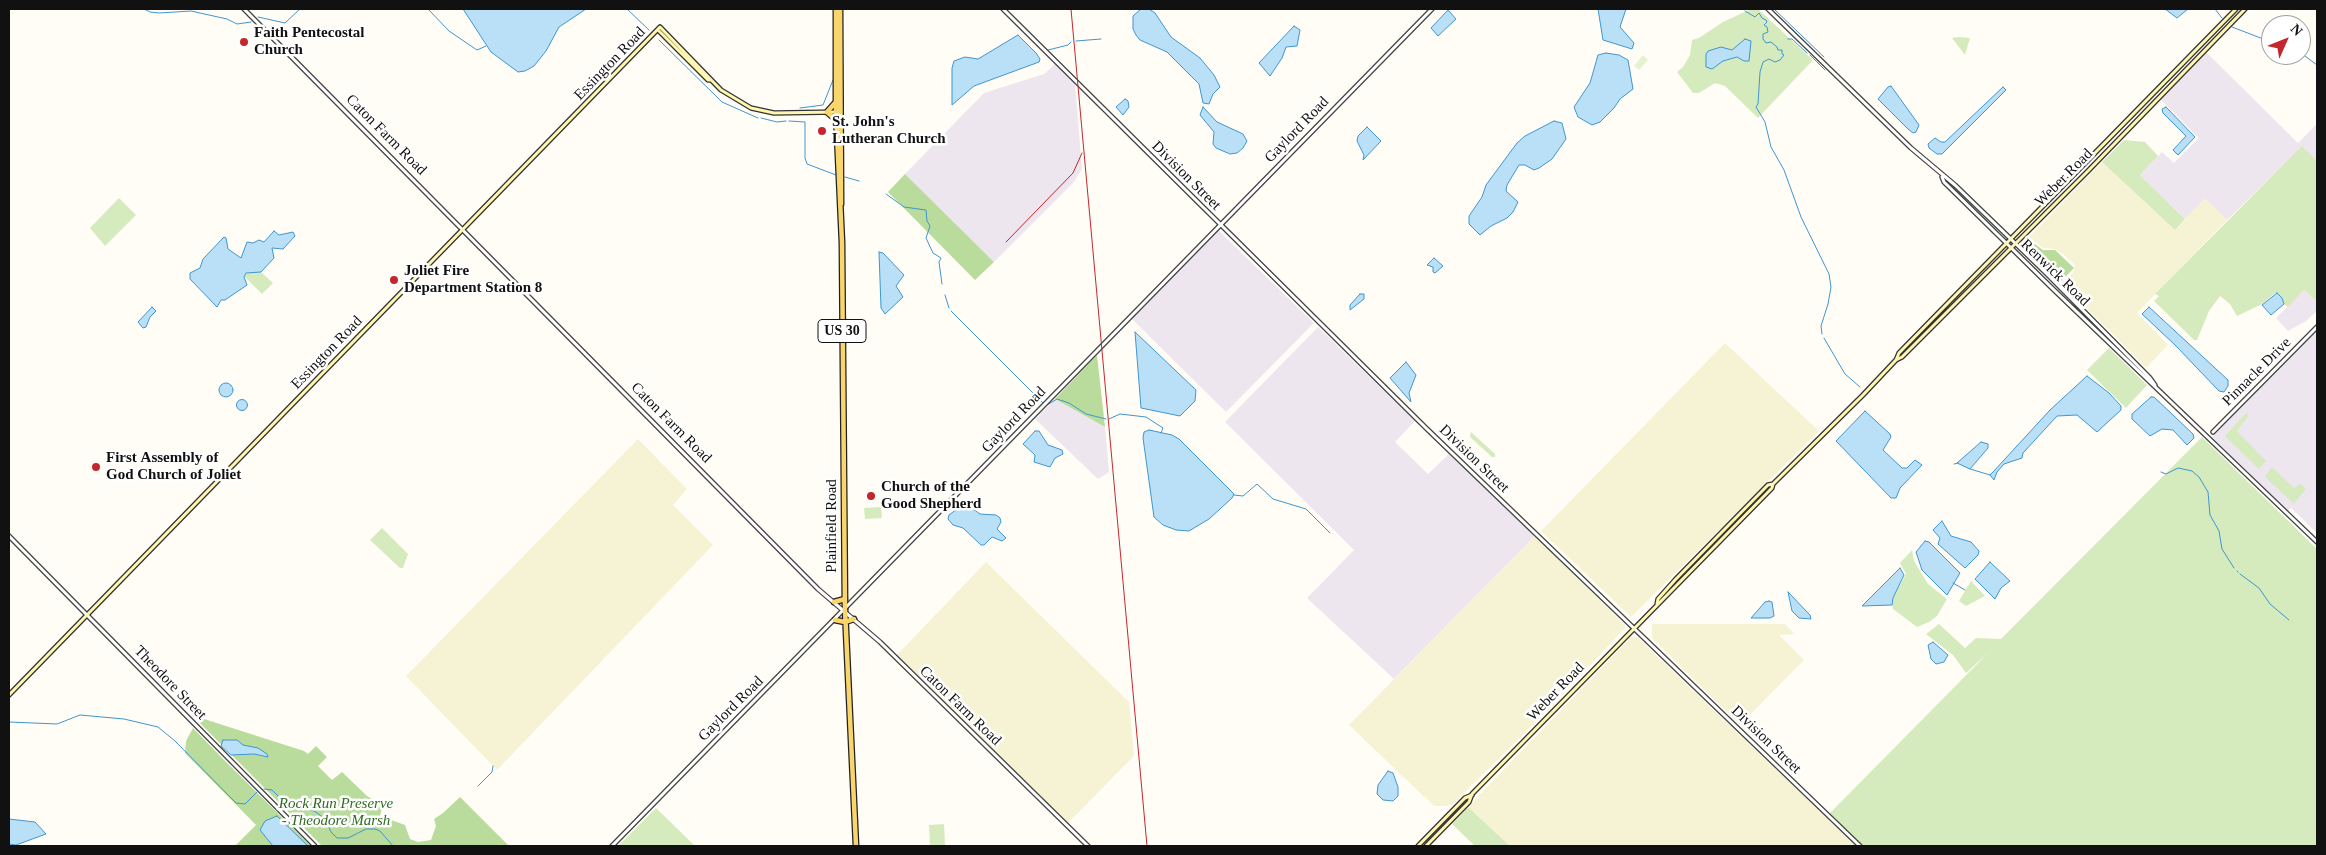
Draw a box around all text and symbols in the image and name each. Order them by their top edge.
north arrow [2261,15,2311,65]
text: N [2288,21,2305,39]
place label: Faith Pentecostal Church [254,24,364,59]
street label: Essington Road [571,24,649,104]
marker: Faith Pentecostal Church [238,36,250,48]
street label: Caton Farm Road [342,91,430,179]
street label: Gaylord Road [1261,93,1333,167]
place label: St. John's Lutheran Church [832,113,945,148]
marker: St. John's Lutheran Church [816,125,828,137]
street label: Division Street [1148,138,1224,214]
street label: Weber Road [2031,145,2097,211]
street label: Renwick Road [2017,236,2093,310]
place label: Joliet Fire Department Station 8 [404,262,542,297]
marker: Joliet Fire Department Station 8 [388,274,400,286]
street label: Essington Road [288,313,366,393]
road number: US 30 [818,320,866,342]
street label: Pinnacle Drive [2219,334,2295,410]
street label: Caton Farm Road [627,379,715,467]
street label: Gaylord Road [978,383,1050,457]
street label: Division Street [1435,421,1513,497]
place label: First Assembly of God Church of Joliet [106,449,241,484]
marker: First Assembly of God Church of Joliet [90,461,102,473]
place label: Church of the Good Shepherd [881,478,981,513]
street label: Plainfield Road [823,479,841,573]
marker: Church of the Good Shepherd [865,490,877,502]
street label: Theodore Street [130,642,210,724]
street label: Weber Road [1524,659,1588,725]
street label: Caton Farm Road [915,662,1005,750]
street label: Gaylord Road [695,673,767,745]
street label: Division Street [1727,702,1805,778]
park label: Rock Run Preserve - Theodore Marsh [279,795,393,830]

